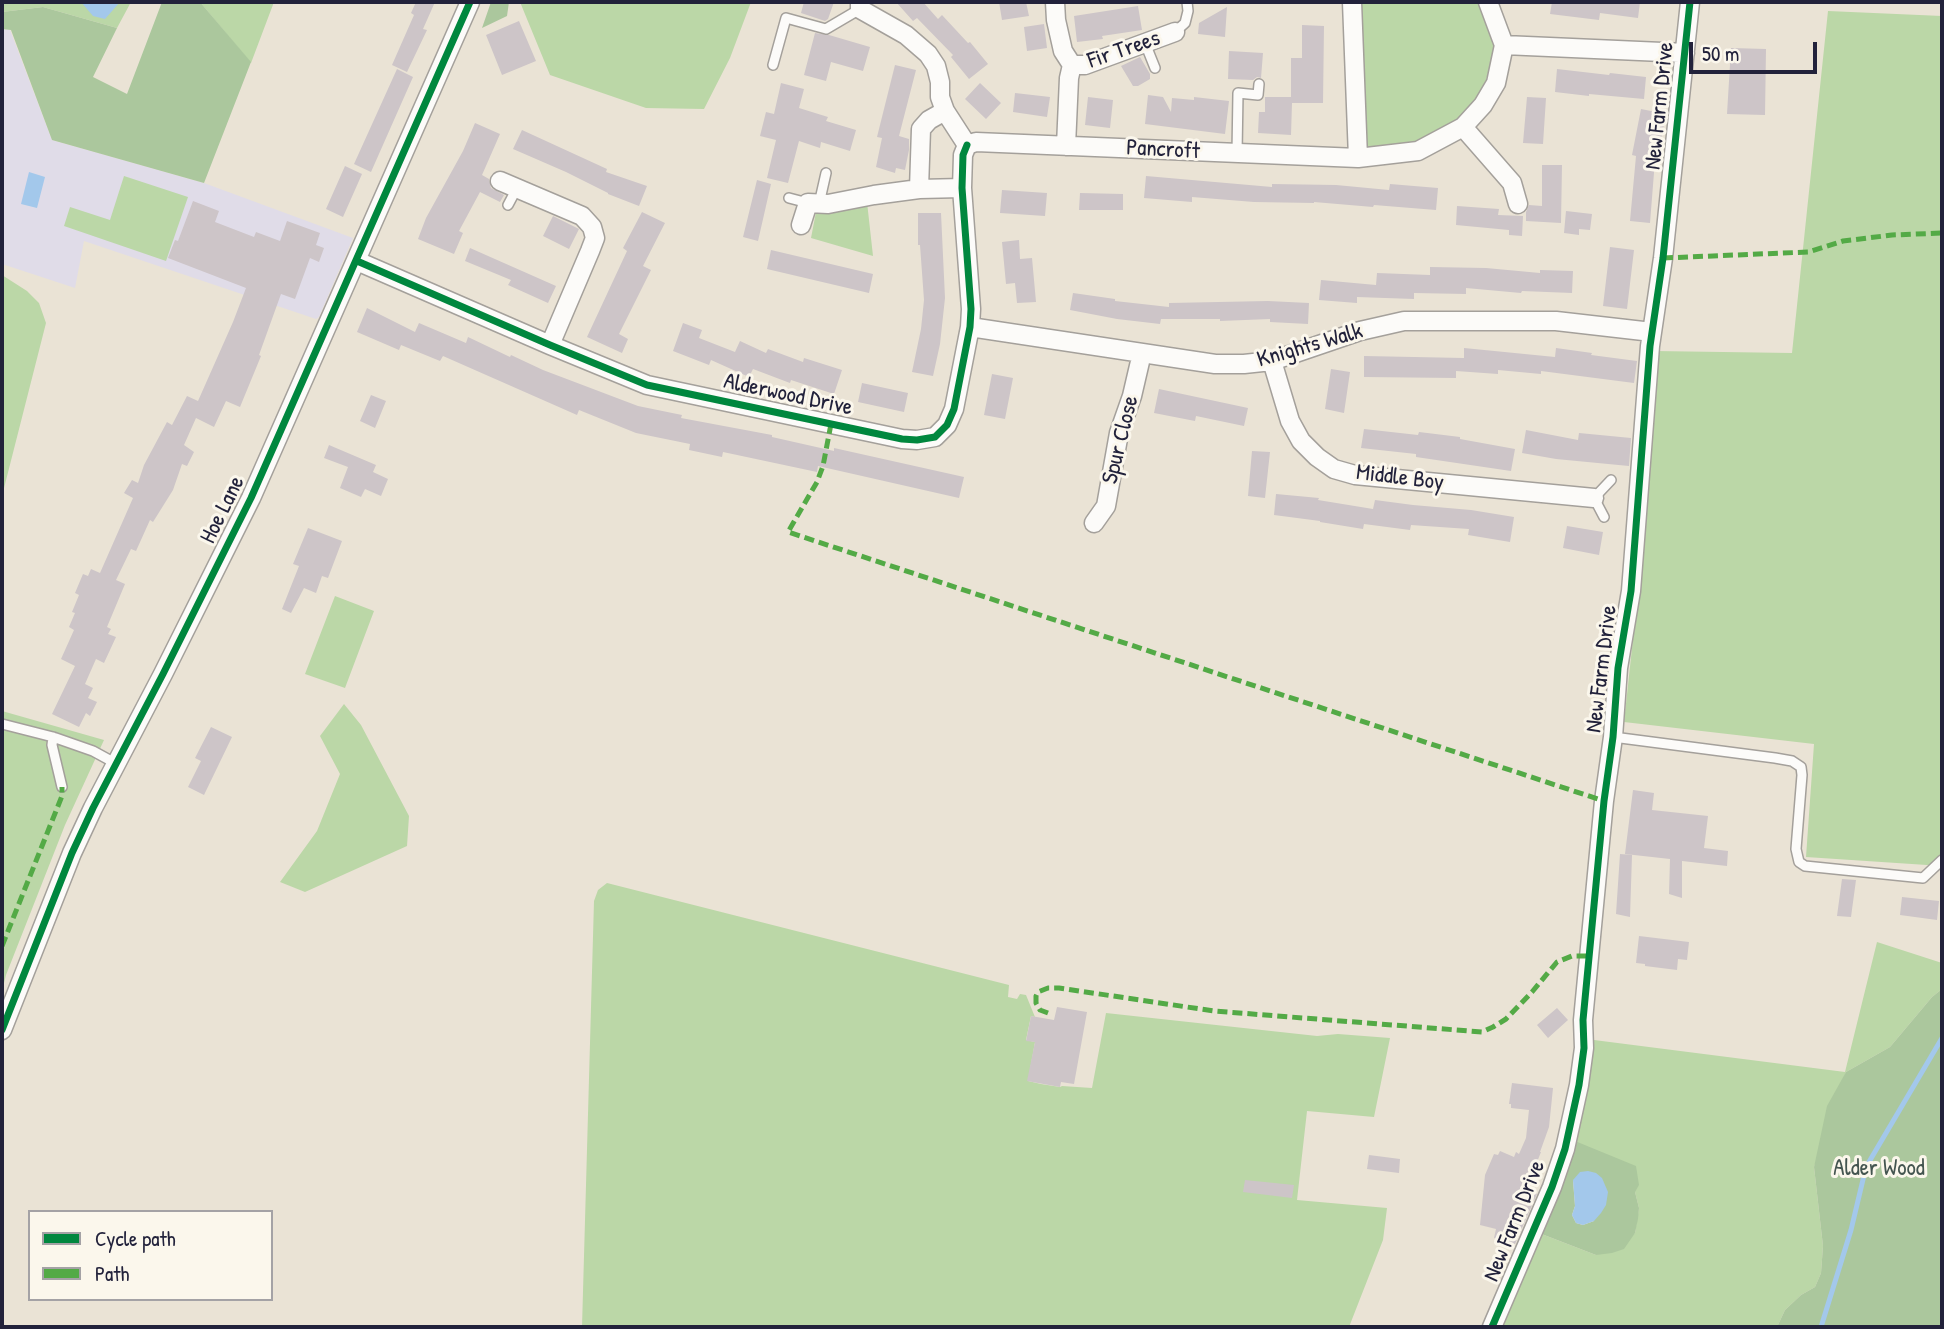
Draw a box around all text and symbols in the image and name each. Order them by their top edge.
street label: Fir Trees [1084,25,1164,75]
scale bar [1692,28,1820,72]
text: 50 m [1702,39,1739,68]
street label: New Farm Drive [1640,41,1680,171]
street label: Pancroft [1125,134,1201,166]
street label: Knights Walk [1254,318,1366,374]
street label: Alderwood Drive [721,368,855,422]
street label: Spur Close [1097,393,1145,487]
street label: Middle Boy [1355,459,1445,497]
street label: Hoe Lane [195,472,251,548]
street label: New Farm Drive [1581,604,1623,734]
park label: Alder Wood [1833,1155,1925,1183]
street label: New Farm Drive [1478,1156,1552,1286]
legend [28,1210,273,1301]
text: Cycle path [95,1224,176,1253]
text: Path [95,1259,129,1288]

